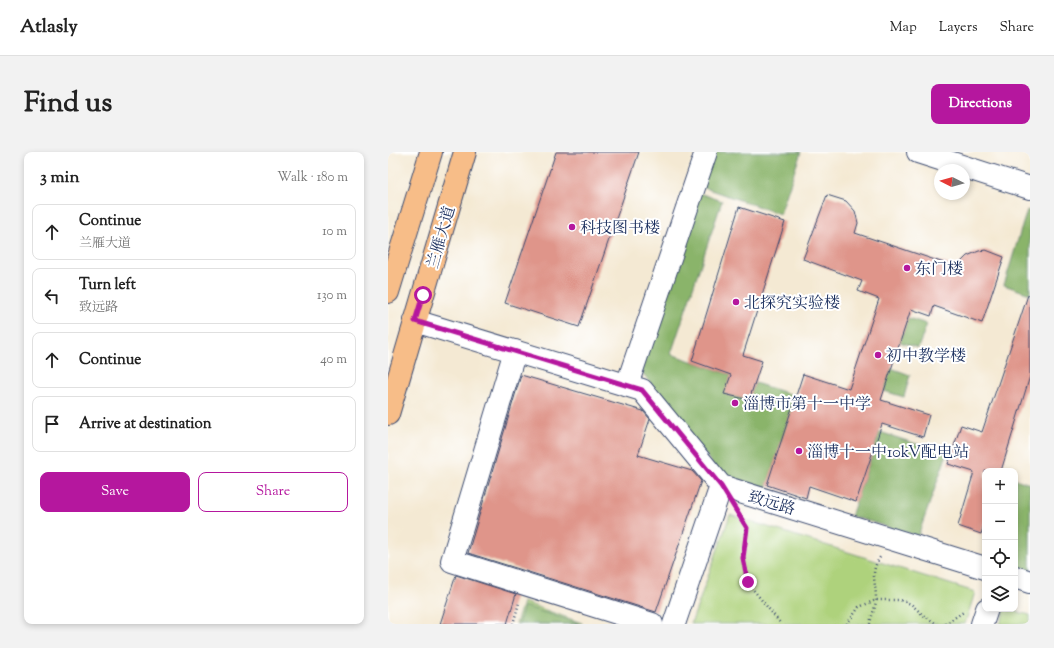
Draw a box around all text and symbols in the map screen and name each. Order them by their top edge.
text: Atlasly [20,14,78,41]
text: Map [890,18,917,38]
text: Layers [939,18,977,38]
text: Share [999,18,1034,38]
text: Find us [24,84,112,124]
button: Directions [931,84,1030,124]
north arrow [934,164,970,200]
text: 3 min [40,166,79,190]
text: Walk · 180 m [277,169,348,187]
street label: 兰雁大道 [423,204,462,272]
text: Continue [79,211,141,232]
place label: 科技图书楼 [580,218,660,241]
icon: ahead [41,221,63,243]
marker: 科技图书楼 [567,222,577,232]
text: 10 m [322,223,347,241]
text: 兰雁大道 [79,235,131,253]
place label: 东门楼 [915,259,963,282]
marker: 东门楼 [902,263,912,273]
text: Turn left [79,275,136,296]
icon: left [41,285,63,307]
route start [414,286,432,304]
text: 130 m [317,287,347,305]
place label: 北探究实验楼 [744,293,840,316]
marker: 北探究实验楼 [731,297,741,307]
text: 致远路 [79,299,118,317]
place label: 初中教学楼 [886,346,966,369]
icon: ahead [41,349,63,371]
text: Continue [79,350,141,371]
marker: 初中教学楼 [873,350,883,360]
text: 40 m [320,351,347,369]
place label: 淄博市第十一中学 [743,394,871,417]
marker: 淄博市第十一中学 [730,398,740,408]
icon: arrive [41,413,63,435]
text: Arrive at destination [79,414,212,435]
place label: 淄博十一中10kV配电站 [807,442,969,465]
marker: 淄博十一中10kV配电站 [794,446,804,456]
map controls [982,468,1018,612]
button: + [982,468,1018,504]
button: Save [40,472,190,512]
button: Share [198,472,348,512]
street label: 致远路 [745,486,798,522]
button: − [982,504,1018,540]
button: locate [982,540,1018,576]
route end [739,573,757,591]
button: layers [982,576,1018,612]

